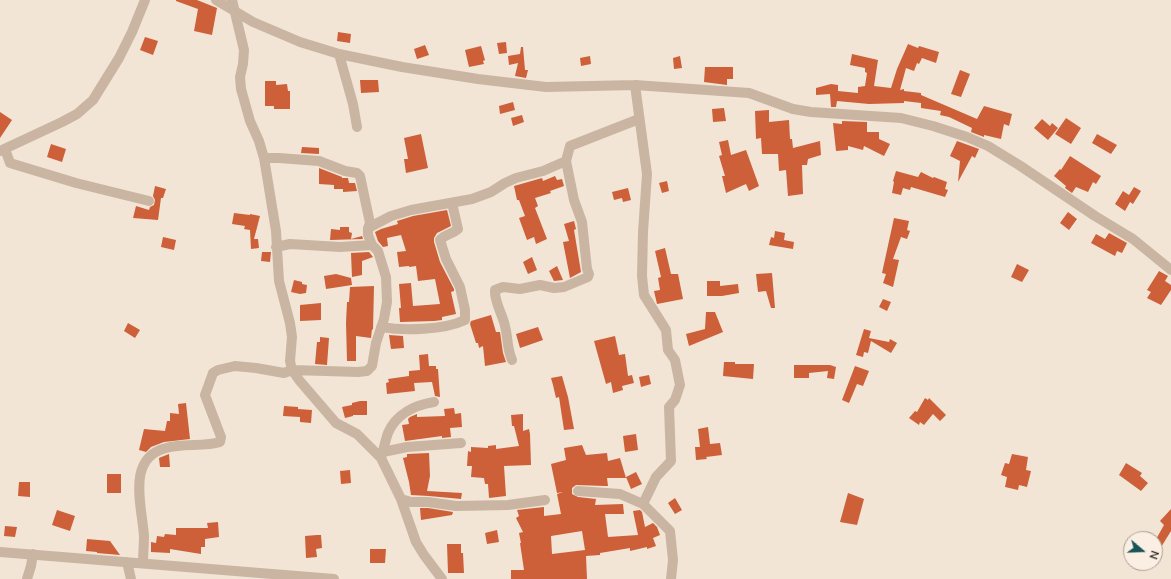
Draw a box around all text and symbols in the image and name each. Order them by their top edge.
north arrow [1123,531,1163,571]
text: N [1145,548,1162,561]

